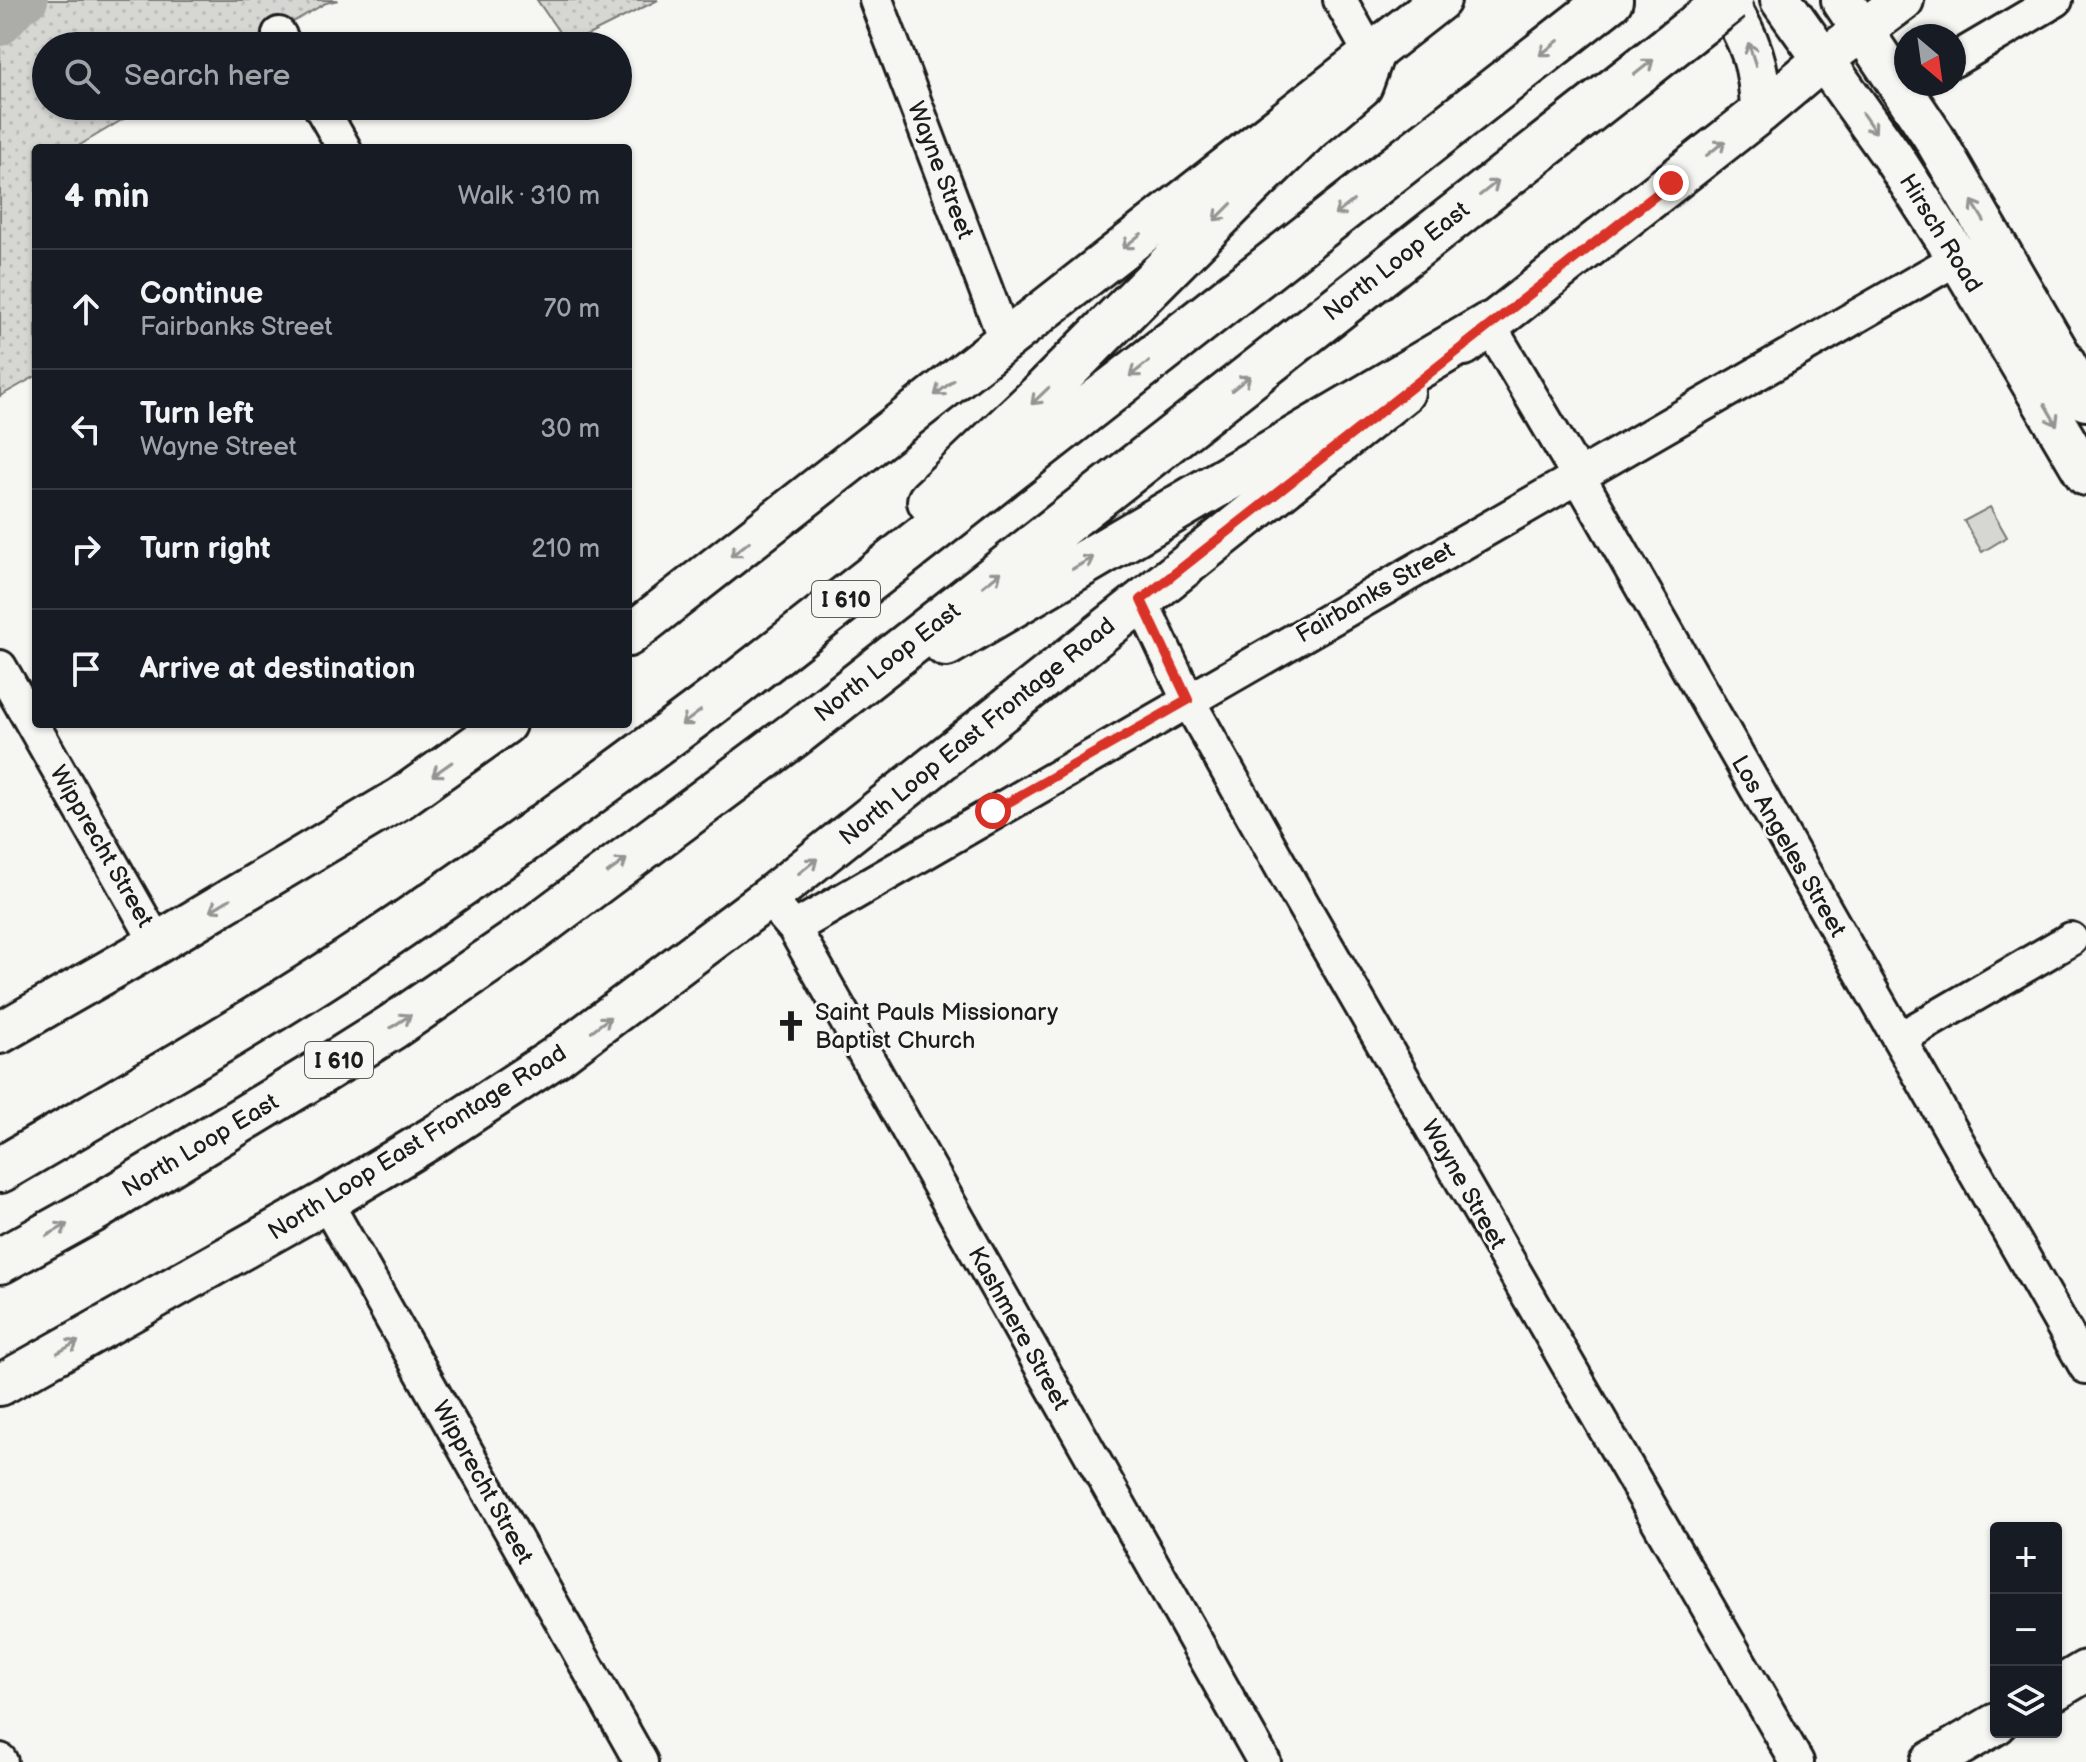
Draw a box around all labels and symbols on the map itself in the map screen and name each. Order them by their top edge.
north arrow [1894,24,1966,96]
one-way arrow [1539,39,1560,57]
one-way arrow [1744,41,1759,67]
one-way arrow [1633,59,1654,76]
street label: Wayne Street [901,97,980,243]
one-way arrow [1861,112,1878,134]
one-way arrow [1705,139,1726,156]
route end [1653,165,1689,201]
street label: Hirsch Road [1893,169,1988,298]
one-way arrow [1478,179,1499,197]
street label: North Loop East [1318,195,1476,327]
one-way arrow [1334,200,1355,217]
one-way arrow [1969,200,1985,223]
one-way arrow [1214,202,1233,221]
one-way arrow [1122,232,1143,250]
one-way arrow [1129,360,1150,378]
one-way arrow [1230,374,1251,392]
one-way arrow [934,380,955,397]
one-way arrow [1031,386,1050,405]
one-way arrow [2043,403,2059,426]
street label: Fairbanks Street [1291,535,1460,649]
one-way arrow [730,540,751,557]
one-way arrow [1072,555,1095,571]
one-way arrow [981,570,1002,587]
road number: I 610 [812,581,880,617]
street label: North Loop East [809,596,967,728]
street label: North Loop East Frontage Road [834,611,1121,852]
one-way arrow [681,710,703,726]
street label: Los Angeles Street [1725,750,1853,943]
street label: Wipprecht Street [44,760,160,933]
one-way arrow [431,761,453,777]
route start [975,793,1011,829]
one-way arrow [797,857,818,875]
one-way arrow [606,858,627,875]
one-way arrow [209,898,232,914]
place label: Saint Pauls Missionary Baptist Church [815,998,1058,1055]
church icon: Saint Pauls Missionary Baptist Church [774,1009,808,1043]
one-way arrow [389,1013,412,1029]
one-way arrow [590,1015,611,1032]
street label: North Loop East Frontage Road [263,1038,572,1246]
road number: I 610 [305,1042,373,1078]
street label: North Loop East [117,1087,284,1203]
street label: Wayne Street [1415,1114,1513,1255]
one-way arrow [45,1222,68,1238]
street label: Kashmere Street [962,1241,1076,1416]
one-way arrow [56,1339,79,1355]
street label: Wipprecht Street [426,1396,540,1569]

